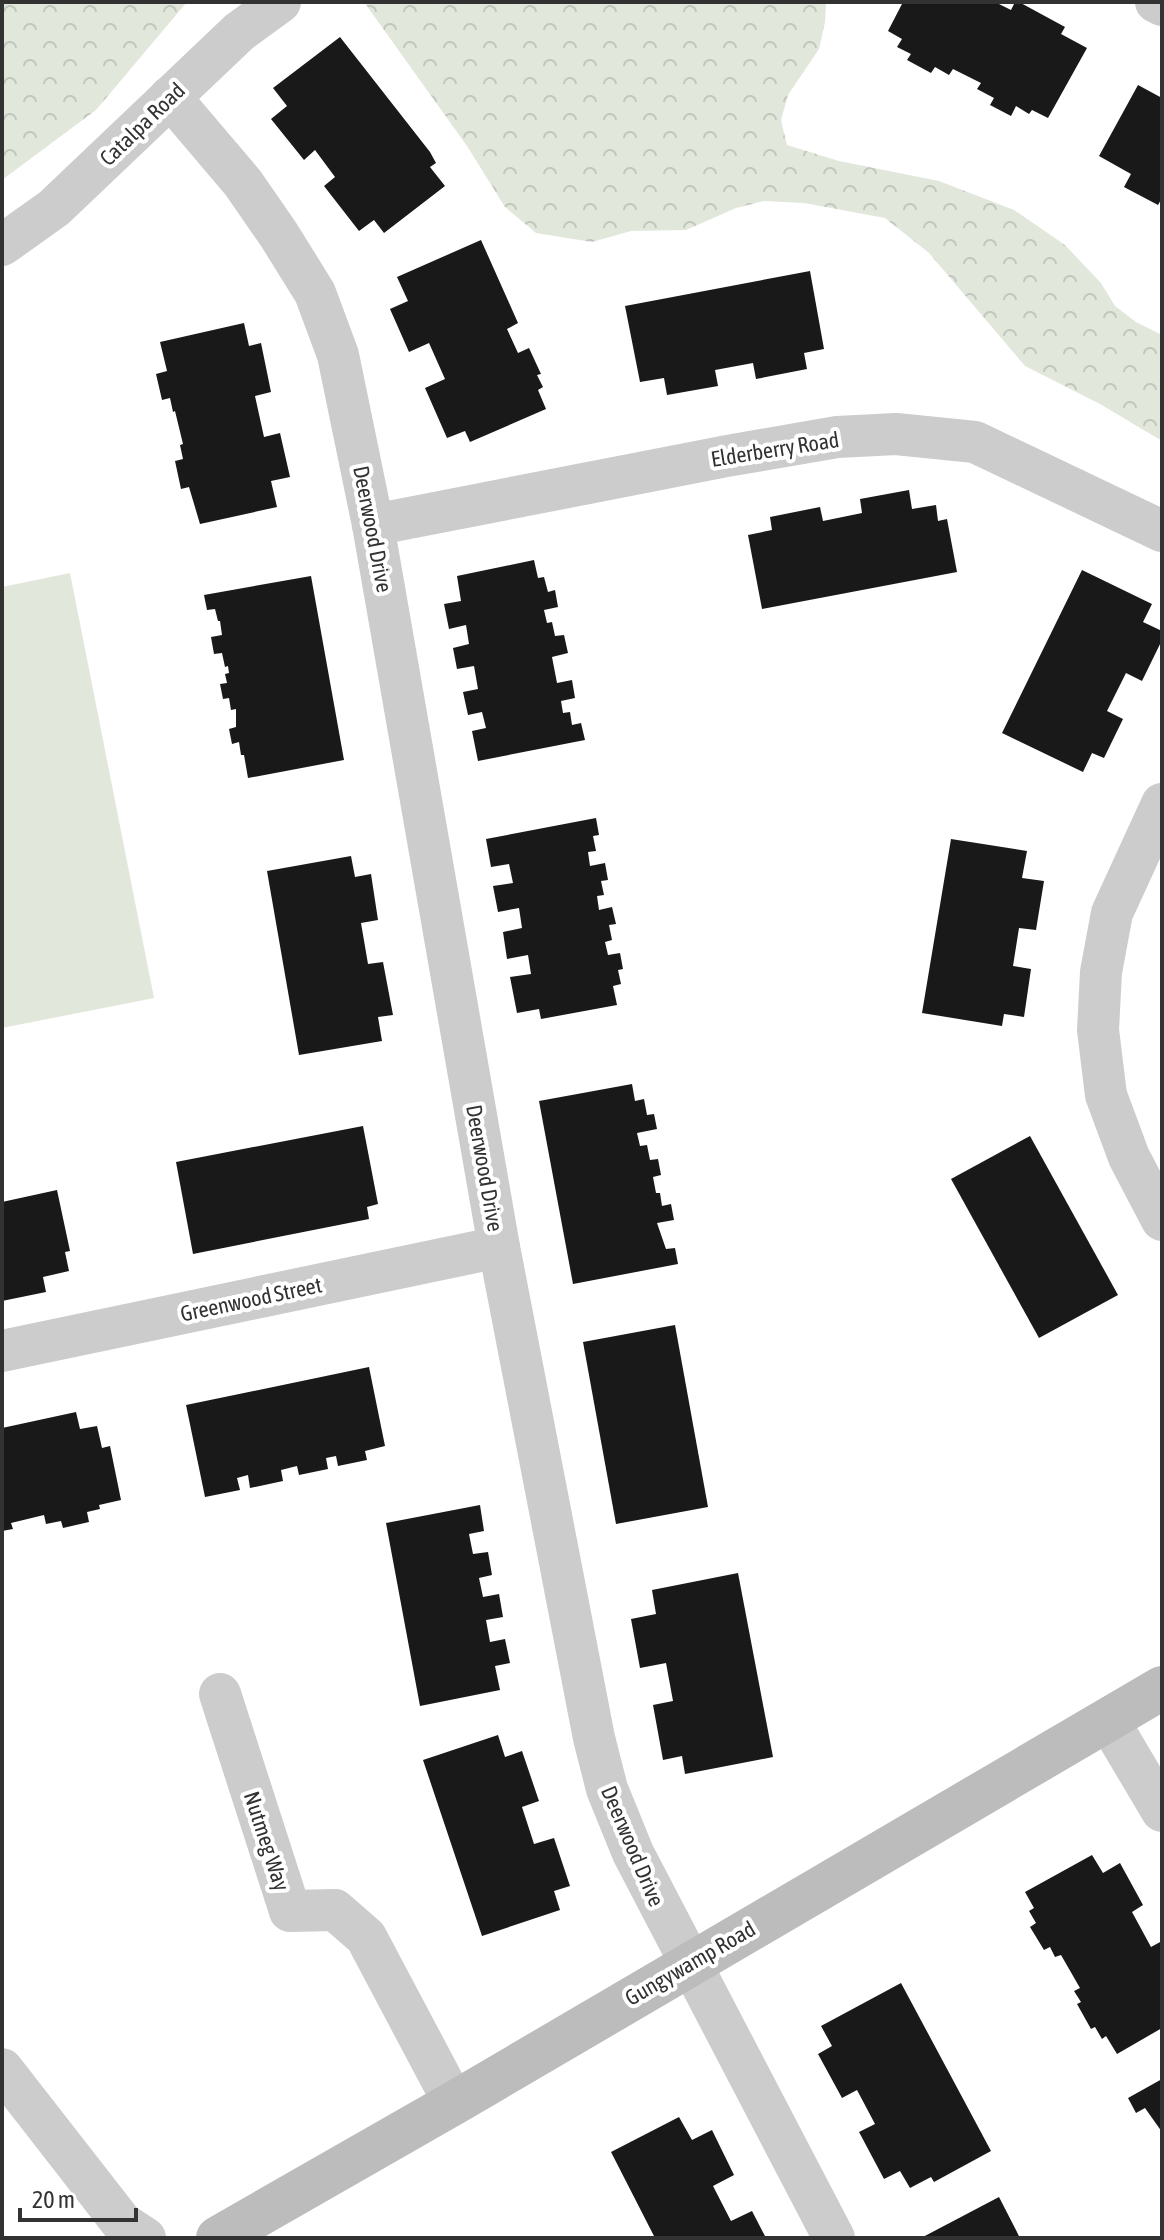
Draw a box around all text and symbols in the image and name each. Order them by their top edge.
street label: Catalpa Road [94,77,190,171]
street label: Elderberry Road [709,426,841,472]
street label: Deerwood Drive [348,463,398,595]
street label: Deerwood Drive [461,1103,509,1233]
street label: Greenwood Street [178,1271,324,1327]
street label: Deerwood Drive [596,1782,670,1910]
street label: Nutmeg Way [239,1788,295,1894]
street label: Gungywamp Road [620,1915,760,2011]
scale bar [20,2172,136,2222]
text: 20 m [32,2186,75,2213]

